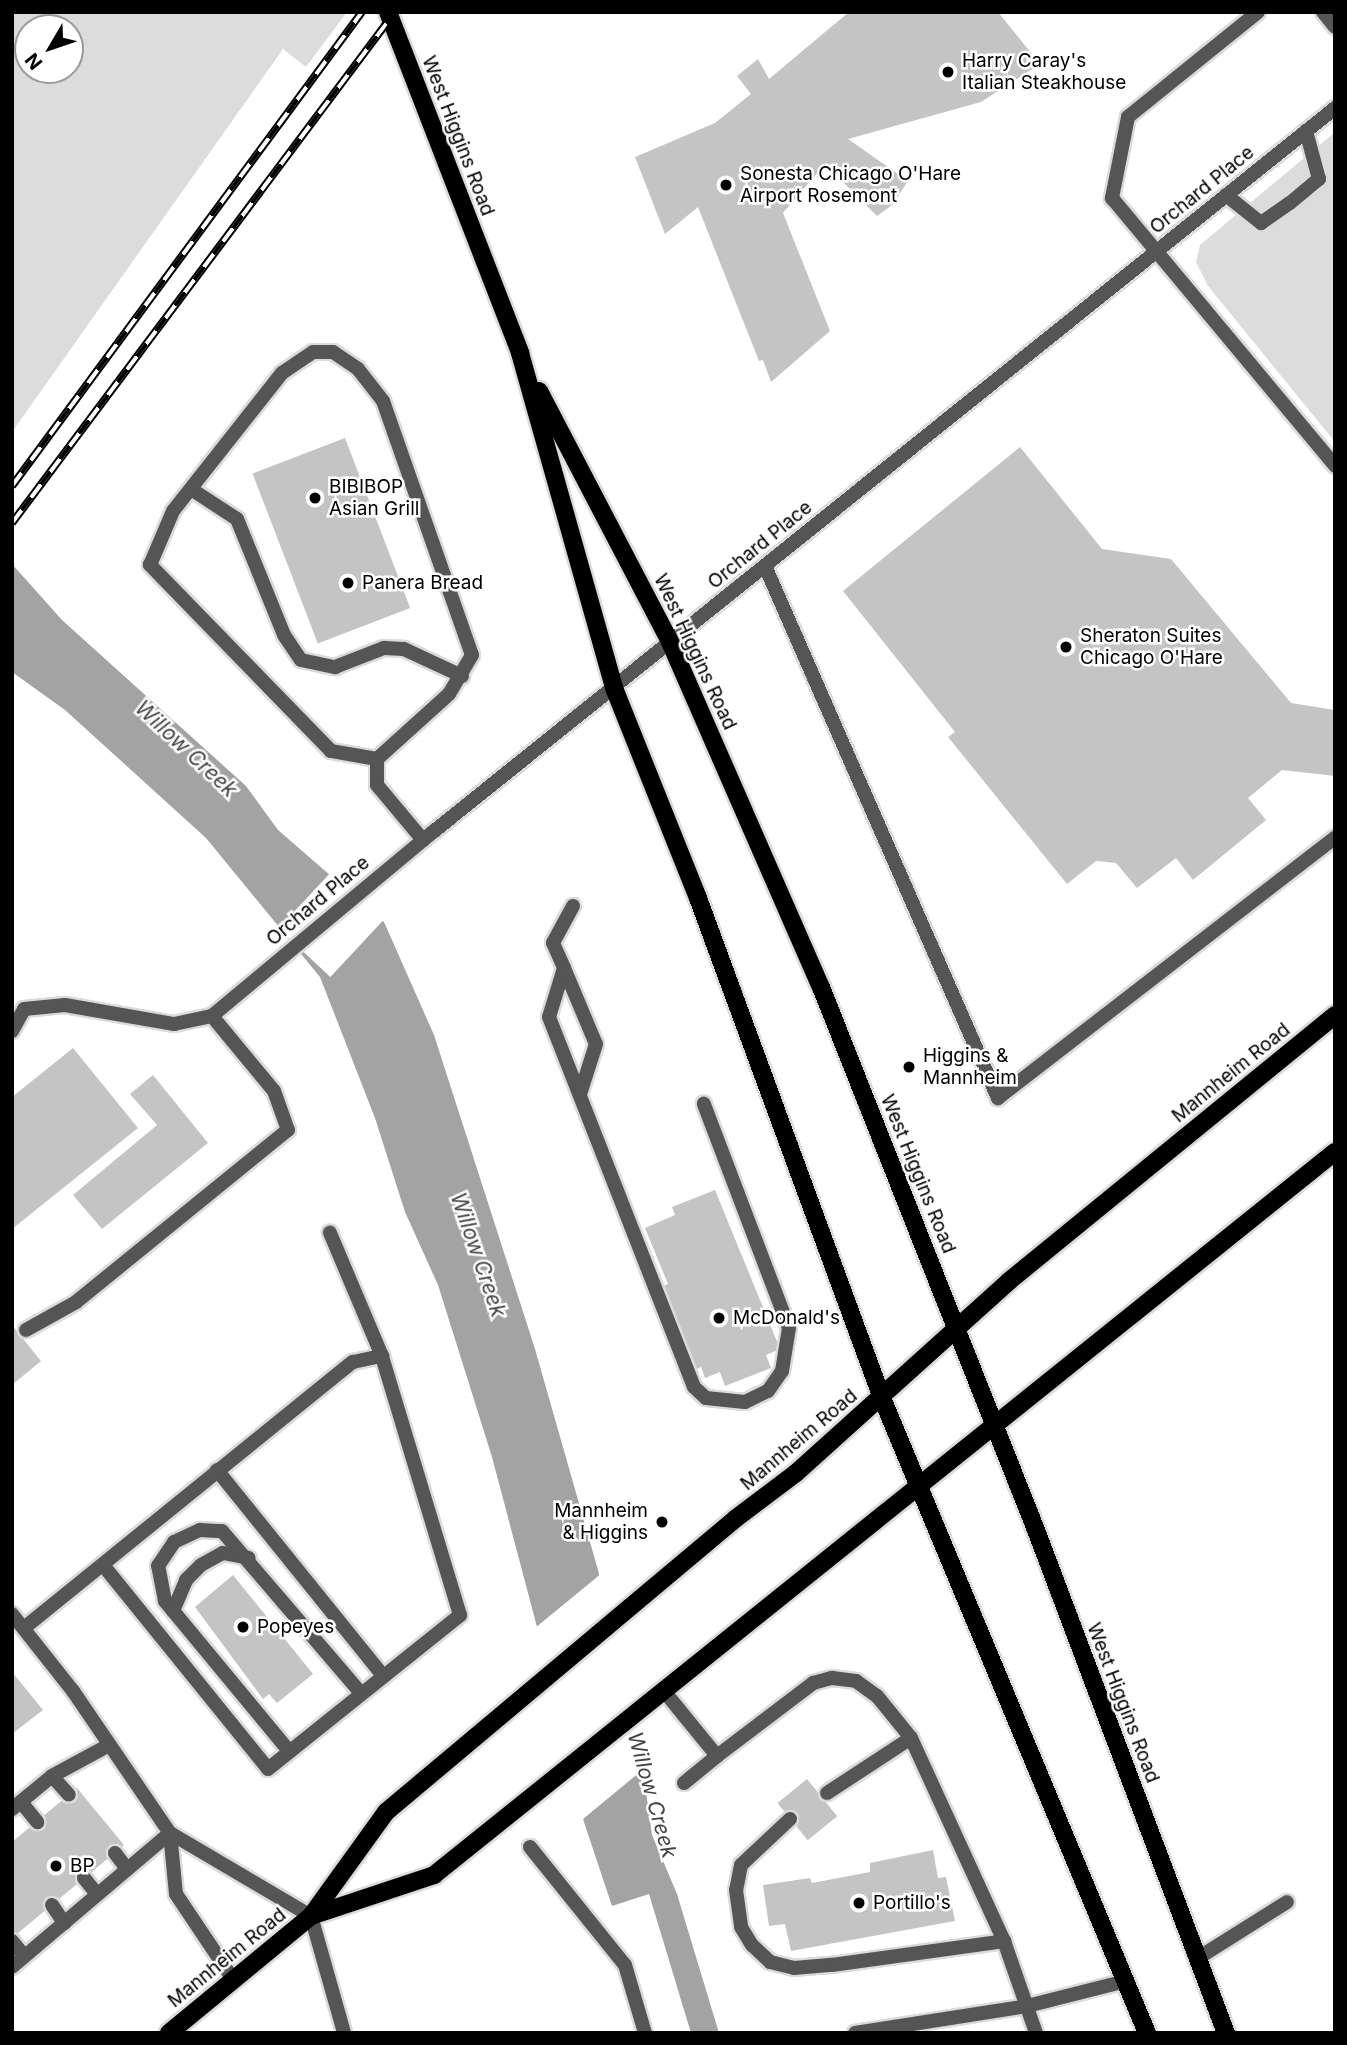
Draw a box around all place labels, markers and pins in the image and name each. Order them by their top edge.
place label: Harry Caray's Italian Steakhouse [962,50,1126,94]
marker: Harry Caray's Italian Steakhouse [940,64,956,80]
place label: Sonesta Chicago O'Hare Airport Rosemont [740,163,961,207]
marker: Sonesta Chicago O'Hare Airport Rosemont [718,177,734,193]
place label: BIBIBOP Asian Grill [329,476,419,520]
marker: BIBIBOP Asian Grill [307,490,323,506]
place label: Panera Bread [362,572,483,594]
marker: Panera Bread [340,575,356,591]
place label: Sheraton Suites Chicago O'Hare [1080,625,1223,669]
marker: Sheraton Suites Chicago O'Hare [1058,639,1074,655]
place label: Higgins & Mannheim [923,1045,1017,1089]
marker: Higgins & Mannheim [901,1059,917,1075]
place label: McDonald's [733,1307,840,1329]
marker: McDonald's [711,1310,727,1326]
place label: Mannheim & Higgins [554,1500,648,1544]
marker: Mannheim & Higgins [654,1514,670,1530]
place label: Popeyes [257,1616,334,1638]
marker: Popeyes [235,1619,251,1635]
place label: BP [70,1855,95,1877]
marker: BP [48,1858,64,1874]
place label: Portillo's [873,1892,951,1914]
marker: Portillo's [851,1895,867,1911]

